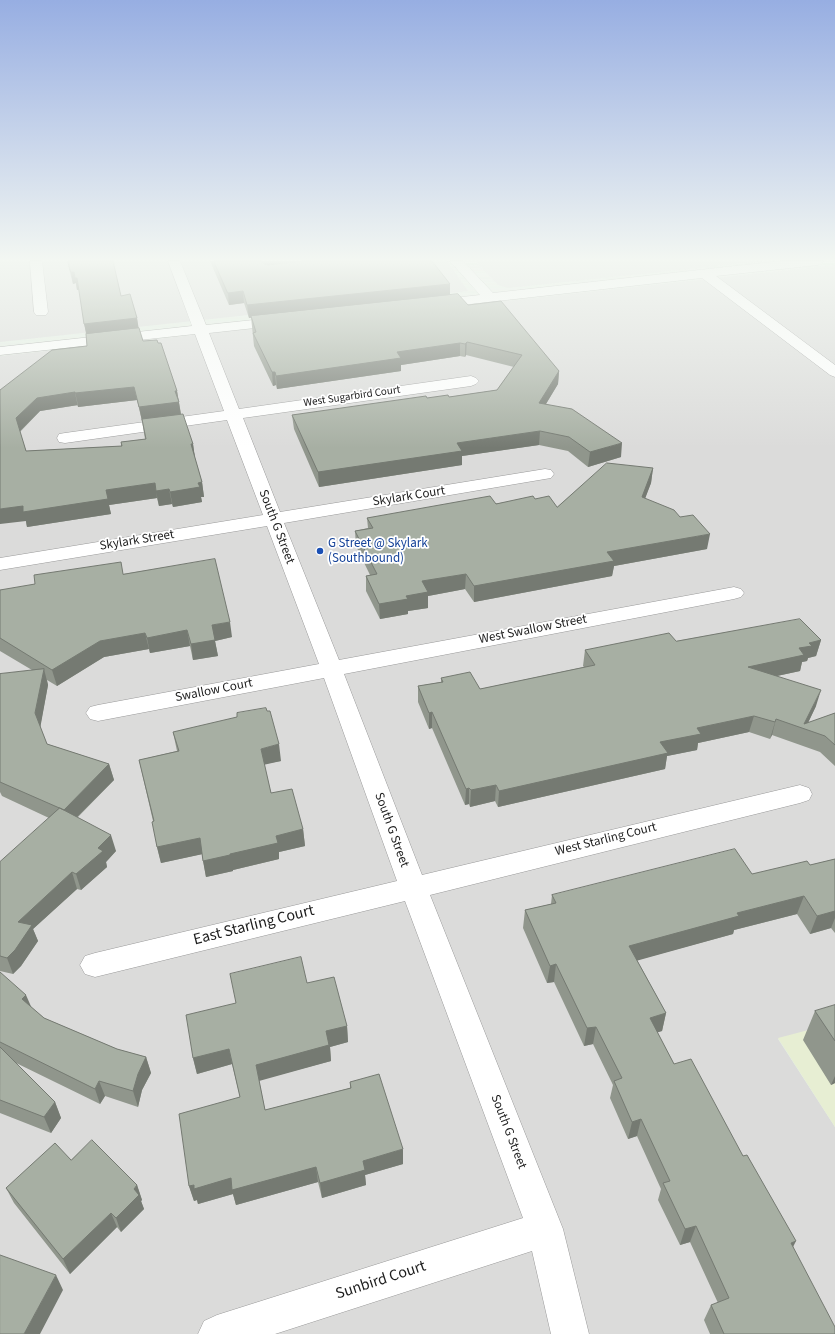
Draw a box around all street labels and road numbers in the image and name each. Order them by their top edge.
street label: West Sugarbird Court [303,384,401,410]
street label: Skylark Court [372,484,446,510]
street label: South G Street [255,488,297,566]
street label: Skylark Street [99,527,175,555]
street label: West Swallow Street [478,612,588,648]
street label: Swallow Court [174,676,254,706]
street label: South G Street [370,791,412,869]
street label: West Starling Court [554,820,658,860]
street label: East Starling Court [192,902,316,950]
street label: South G Street [487,1093,529,1171]
street label: Sunbird Court [333,1257,429,1305]

